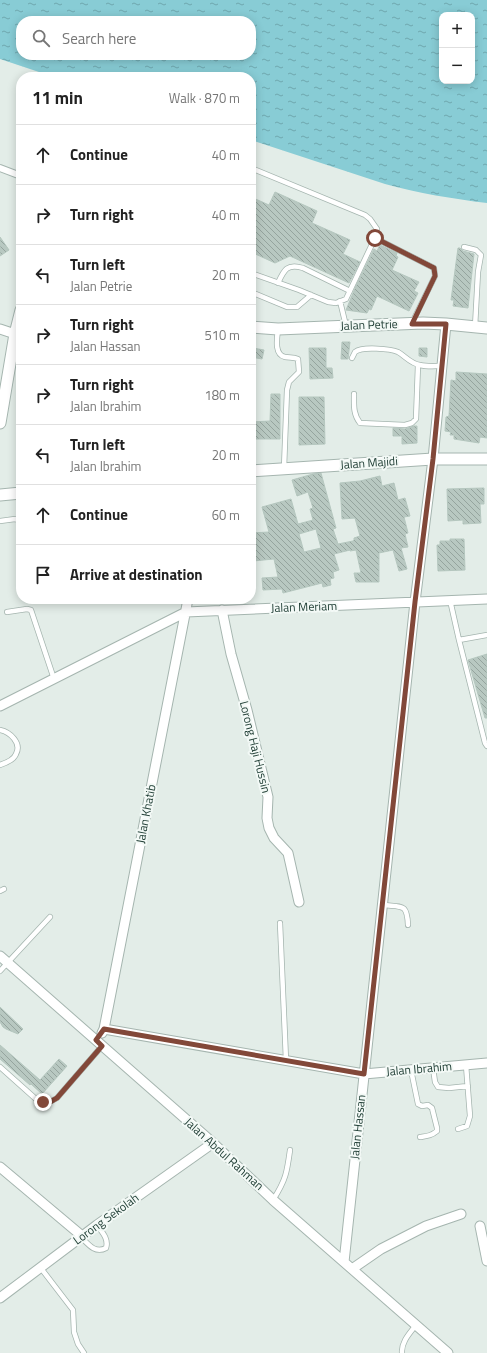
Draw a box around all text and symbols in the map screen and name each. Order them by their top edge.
map controls [439,12,475,84]
button: + [439,12,475,48]
search box [16,16,256,60]
icon: search [30,27,52,49]
text: Search here [62,27,136,50]
button: − [439,48,475,84]
text: 11 min [32,85,83,111]
text: Walk · 870 m [169,88,240,108]
text: Continue [70,143,128,166]
icon: ahead [32,144,54,166]
text: 40 m [212,145,240,165]
text: Turn right [70,203,134,226]
icon: right [32,204,54,226]
text: 40 m [212,205,240,225]
route start [366,229,384,247]
text: Turn left [70,253,125,276]
icon: left [32,264,54,286]
text: 20 m [212,265,240,285]
text: Jalan Petrie [70,276,132,296]
text: Turn right [70,313,134,336]
street label: Jalan Petrie [340,314,398,335]
icon: right [32,324,54,346]
text: 510 m [204,325,240,345]
text: Jalan Hassan [70,336,141,356]
text: Turn right [70,373,134,396]
icon: right [32,384,54,406]
text: 180 m [204,385,240,405]
text: Jalan Ibrahim [70,396,141,416]
text: Turn left [70,433,125,456]
icon: left [32,444,54,466]
text: 20 m [212,445,240,465]
street label: Jalan Majidi [340,451,398,474]
text: Jalan Ibrahim [70,456,141,476]
text: Continue [70,503,128,526]
icon: ahead [32,504,54,526]
text: 60 m [212,505,240,525]
text: Arrive at destination [70,563,203,586]
icon: arrive [32,564,54,586]
street label: Jalan Meriam [271,596,337,617]
street label: Lorong Haji Hussin [235,699,276,795]
street label: Jalan Khatib [130,783,161,845]
street label: Jalan Ibrahim [385,1056,453,1081]
route end [34,1093,52,1111]
street label: Jalan Hassan [345,1094,370,1160]
street label: Jalan Abdul Rahman [180,1113,268,1195]
street label: Lorong Sekolah [69,1188,143,1249]

